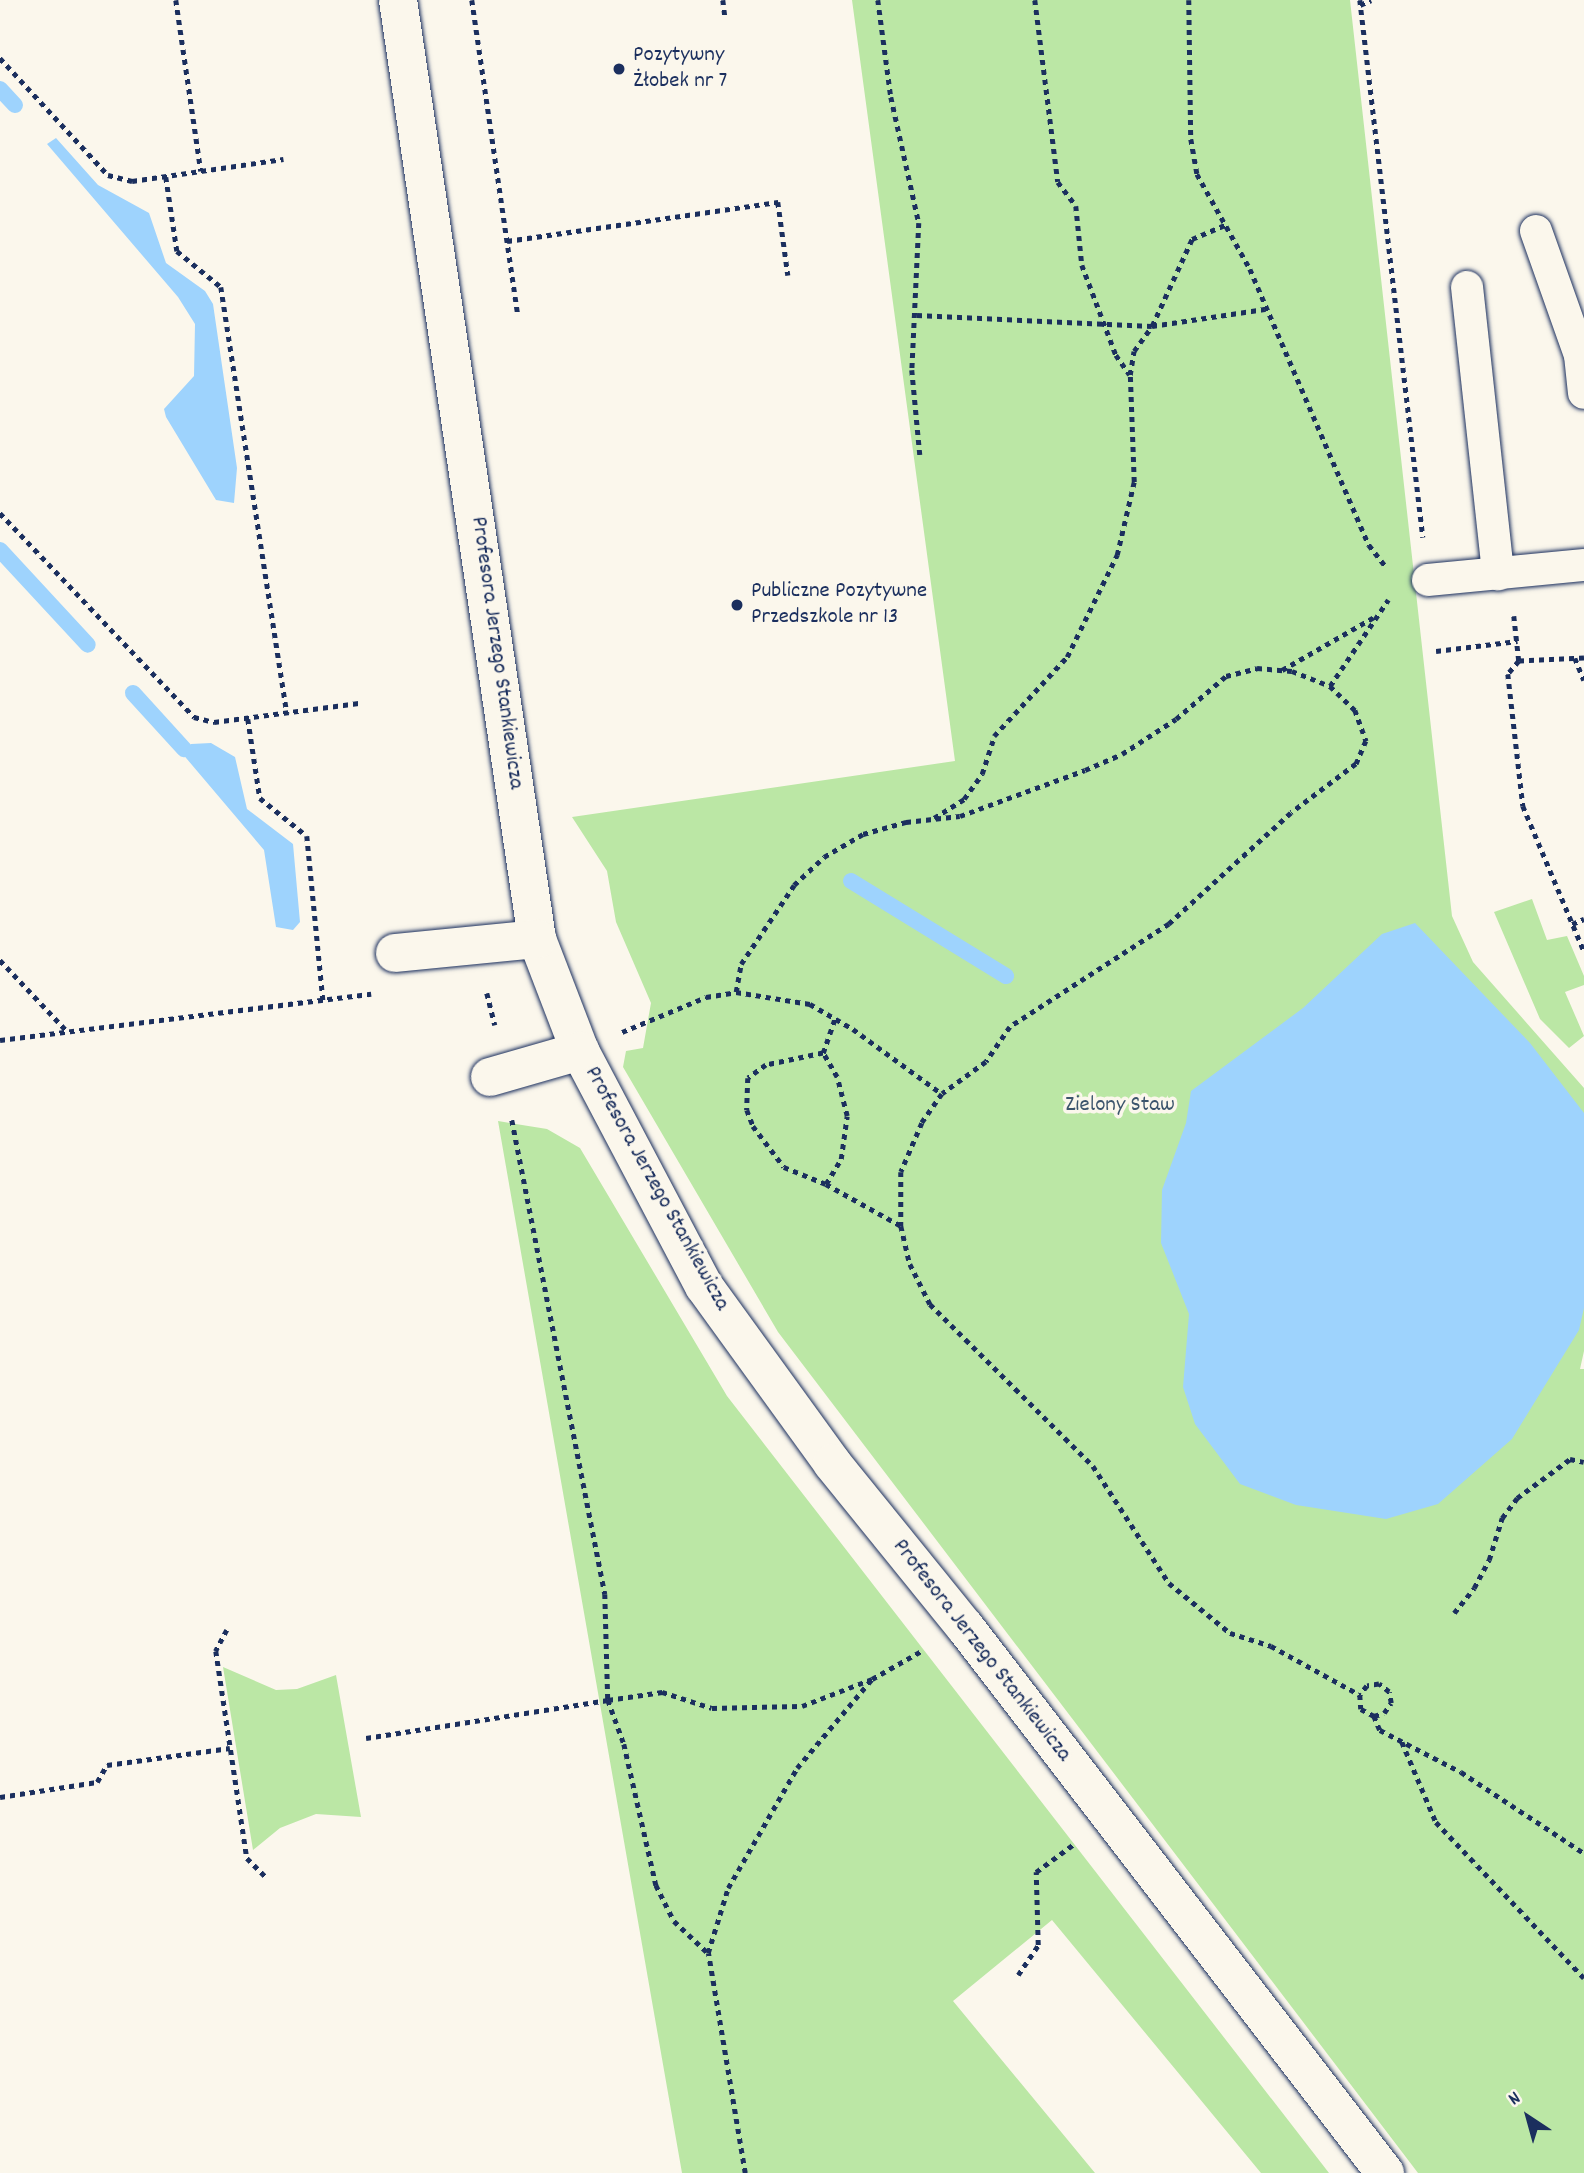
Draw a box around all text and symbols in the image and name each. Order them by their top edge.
place label: Pozytywny Żłobek nr 7 [633,42,727,96]
marker: Pozytywny Żłobek nr 7 [611,61,627,77]
street label: Profesora Jerzego Stankiewicza [463,515,529,791]
place label: Publiczne Pozytywne Przedszkole nr 13 [751,578,927,632]
marker: Publiczne Pozytywne Przedszkole nr 13 [729,597,745,613]
street label: Profesora Jerzego Stankiewicza [577,1062,735,1316]
park label: Zielony Staw [1065,1092,1175,1120]
street label: Profesora Jerzego Stankiewicza [885,1534,1077,1768]
north arrow [1493,2082,1563,2152]
text: N [1504,2086,1527,2113]

